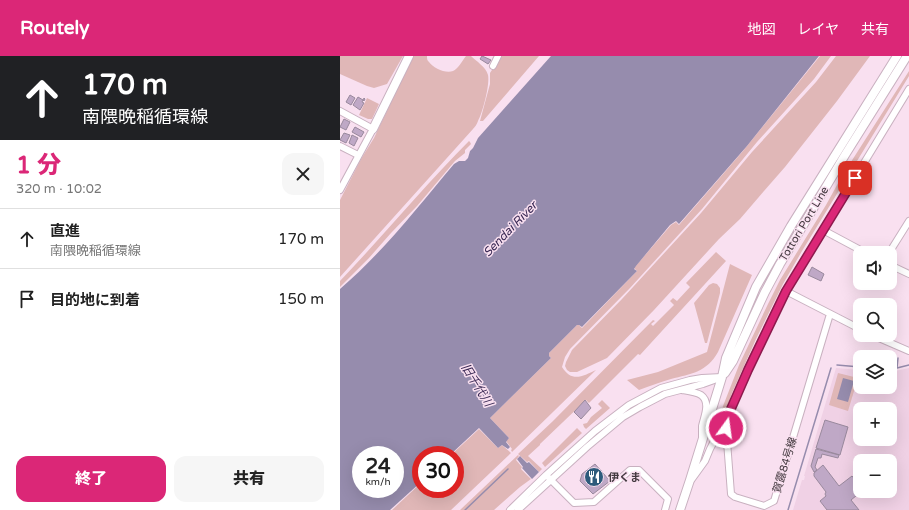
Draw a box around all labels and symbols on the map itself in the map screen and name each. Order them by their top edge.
pin [838,161,872,195]
street label: Tottori Port Line [777,184,831,264]
water label: Sendai River [480,198,541,259]
water label: 旧千代川 [458,361,497,411]
position arrow [705,407,747,449]
street label: 賀露84号線 [770,435,800,495]
speed limit sign: 30 [412,446,464,498]
restaurant icon: 伊くま [583,466,605,488]
place label: 伊くま [608,471,641,484]

